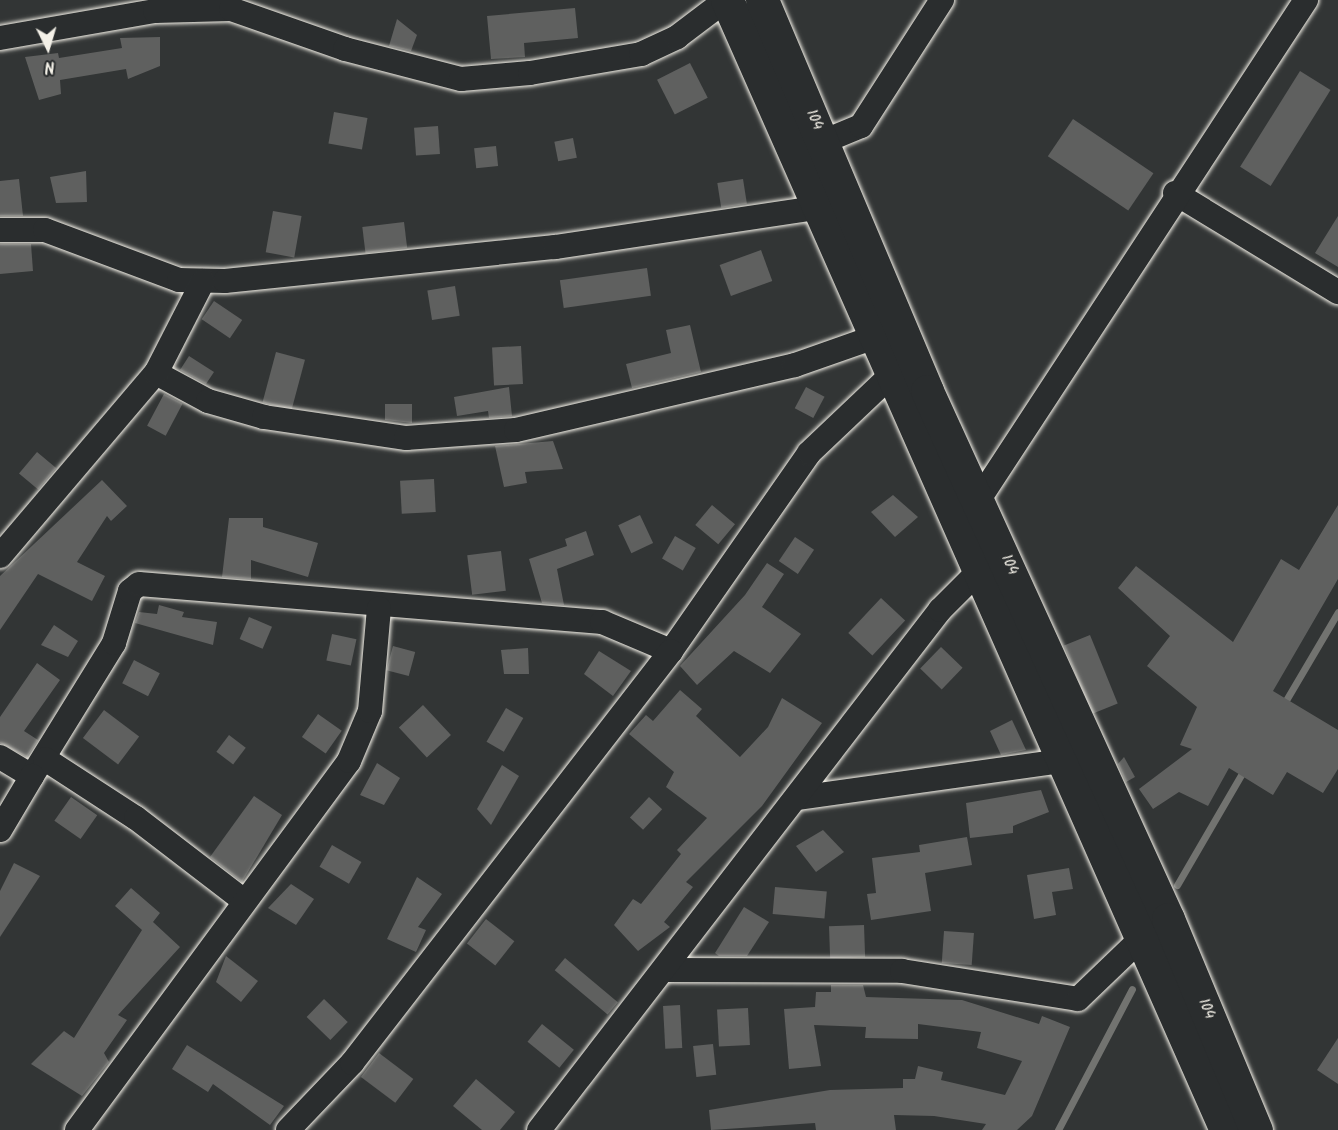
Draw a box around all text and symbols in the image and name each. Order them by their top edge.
north arrow [18,18,78,78]
text: N [43,54,56,79]
street label: 104 [802,107,826,133]
street label: 104 [997,552,1021,578]
street label: 104 [1194,996,1218,1022]

